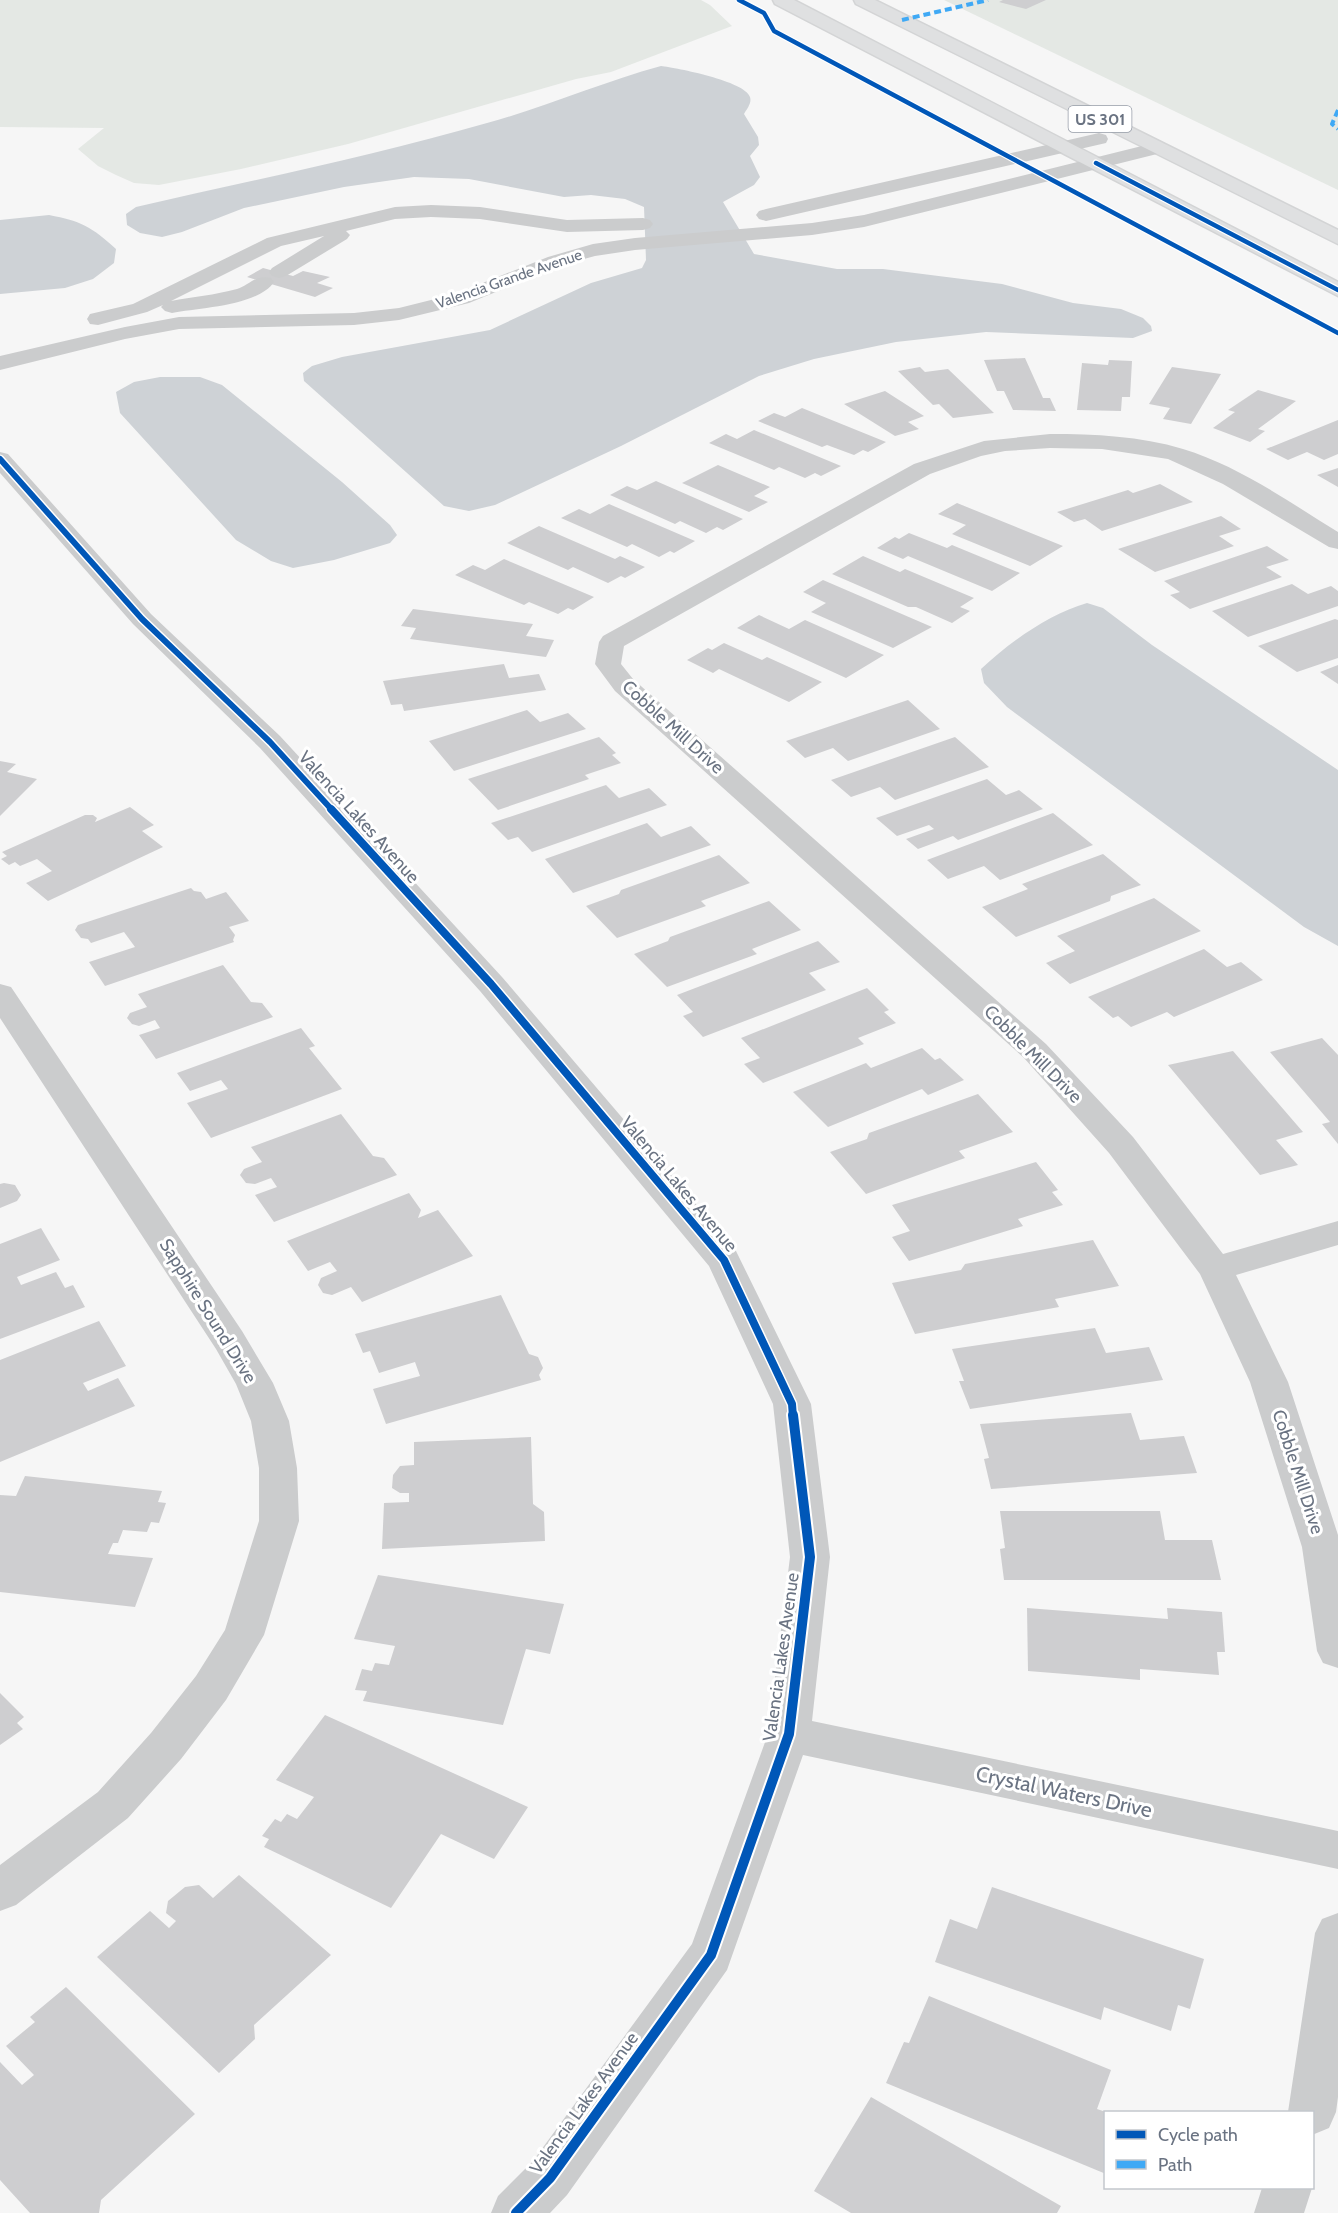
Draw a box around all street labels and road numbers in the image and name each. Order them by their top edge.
road number: US 301 [1068,106,1132,132]
street label: Valencia Grande Avenue [434,245,585,312]
street label: Cobble Mill Drive [618,676,728,778]
street label: Valencia Lakes Avenue [294,746,424,888]
street label: Cobble Mill Drive [979,1000,1087,1108]
street label: Valencia Lakes Avenue [616,1112,742,1256]
street label: Sapphire Sound Drive [155,1235,261,1387]
street label: Cobble Mill Drive [1268,1407,1328,1537]
street label: Valencia Lakes Avenue [758,1571,804,1743]
street label: Crystal Waters Drive [974,1761,1155,1822]
street label: Valencia Lakes Avenue [525,2028,643,2178]

